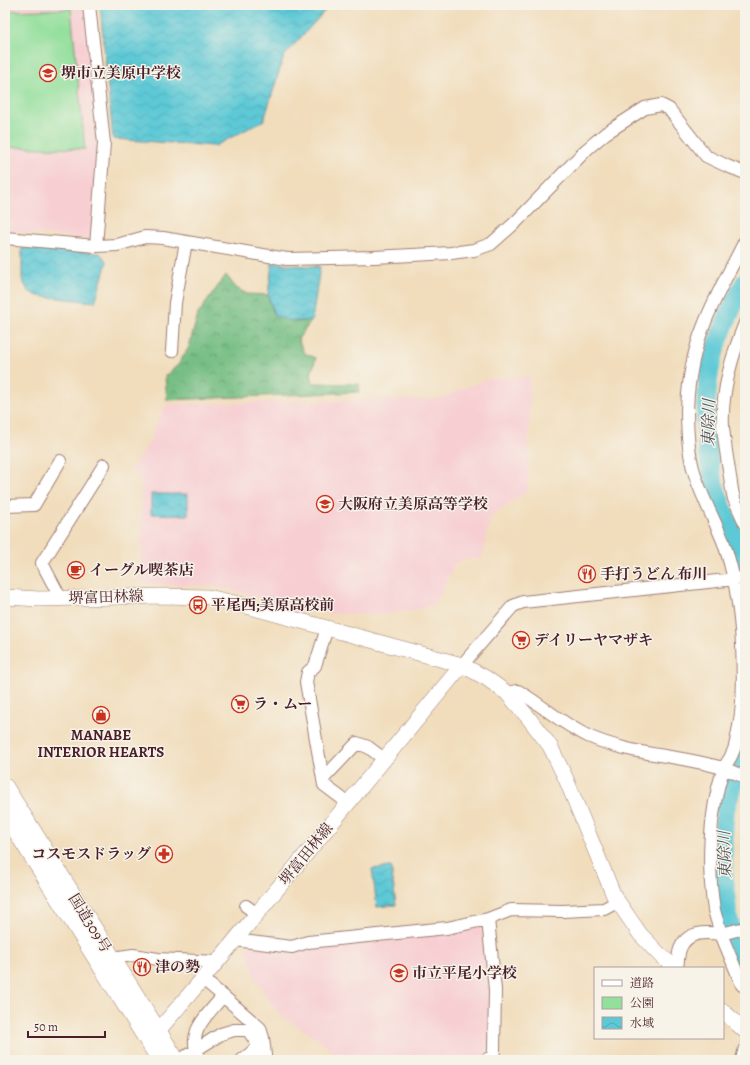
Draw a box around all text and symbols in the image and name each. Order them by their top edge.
school or university icon: 堺市立美原中学校 [38,63,58,83]
place label: 堺市立美原中学校 [61,63,181,83]
water label: 東除川 [698,397,720,447]
school or university icon: 大阪府立美原高等学校 [315,494,335,514]
place label: 大阪府立美原高等学校 [338,494,488,514]
cafe icon: イーグル喫茶店 [66,560,86,580]
place label: イーグル喫茶店 [89,560,194,580]
restaurant icon: 手打うどん 布川 [577,564,597,584]
place label: 手打うどん 布川 [600,564,708,584]
street label: 堺富田林線 [68,586,144,608]
bus stop icon: 平尾西;美原高校前 [188,595,208,615]
place label: 平尾西;美原高校前 [211,595,335,615]
supermarket icon: デイリーヤマザキ [511,630,531,650]
place label: デイリーヤマザキ [534,630,653,650]
supermarket icon: ラ・ムー [230,694,250,714]
place label: ラ・ムー [253,694,312,714]
shop icon: MANABE INTERIOR HEARTS [91,705,111,725]
place label: MANABE INTERIOR HEARTS [38,725,164,762]
street label: 堺富田林線 [275,819,337,889]
water label: 東除川 [713,829,737,879]
place label: コスモスドラッグ [31,844,151,864]
pharmacy icon: コスモスドラッグ [154,844,174,864]
street label: 国道309号 [64,890,116,956]
restaurant icon: 津の勢 [132,957,152,977]
place label: 津の勢 [155,957,200,977]
school or university icon: 市立平尾小学校 [389,963,409,983]
place label: 市立平尾小学校 [412,963,517,983]
legend [594,967,724,1039]
text: 道路 [630,975,654,991]
text: 公園 [630,995,654,1011]
scale bar [28,1013,105,1039]
text: 水域 [630,1015,654,1031]
text: 50 m [34,1019,58,1035]

